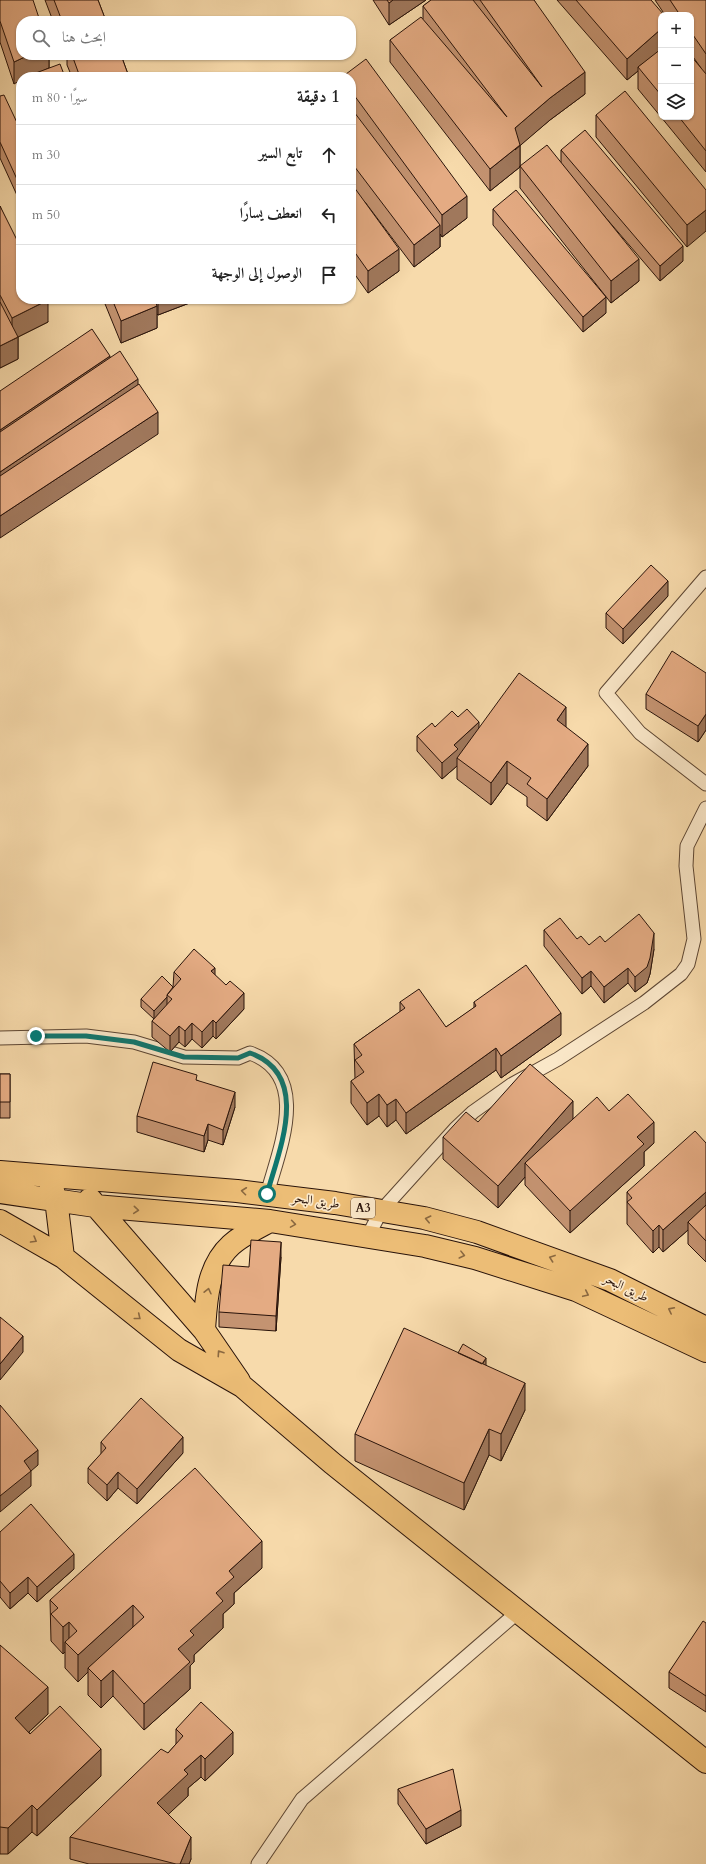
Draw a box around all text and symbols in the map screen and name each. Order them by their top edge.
map controls [658,12,694,120]
button: + [658,12,694,48]
search box [16,16,356,60]
icon: search [30,27,52,49]
text: ابحث هنا [62,27,106,47]
button: − [658,48,694,84]
button: layers [658,84,694,120]
text: 1 دقيقة [297,85,340,108]
text: سيرًا · 80 m [32,89,87,107]
text: تابع السير [259,143,302,163]
icon: ahead [318,144,340,166]
text: 30 m [32,146,60,164]
text: انعطف يسارًا [240,203,302,223]
icon: left [318,204,340,226]
text: 50 m [32,206,60,224]
text: الوصول إلى الوجهة [212,263,302,283]
icon: arrive [318,264,340,286]
route end [27,1027,45,1045]
route start [258,1185,276,1203]
one-way arrow [241,1187,248,1196]
street label: طريق البحر [289,1188,341,1213]
road number: A3 [351,1198,375,1218]
one-way arrow [133,1205,139,1214]
one-way arrow [425,1216,432,1224]
one-way arrow [290,1219,296,1228]
one-way arrow [30,1236,37,1243]
one-way arrow [459,1250,465,1258]
one-way arrow [549,1254,556,1262]
street label: طريق البحر [599,1269,651,1307]
one-way arrow [203,1288,211,1294]
one-way arrow [582,1289,589,1297]
one-way arrow [668,1308,675,1315]
one-way arrow [134,1313,141,1320]
one-way arrow [218,1351,225,1358]

